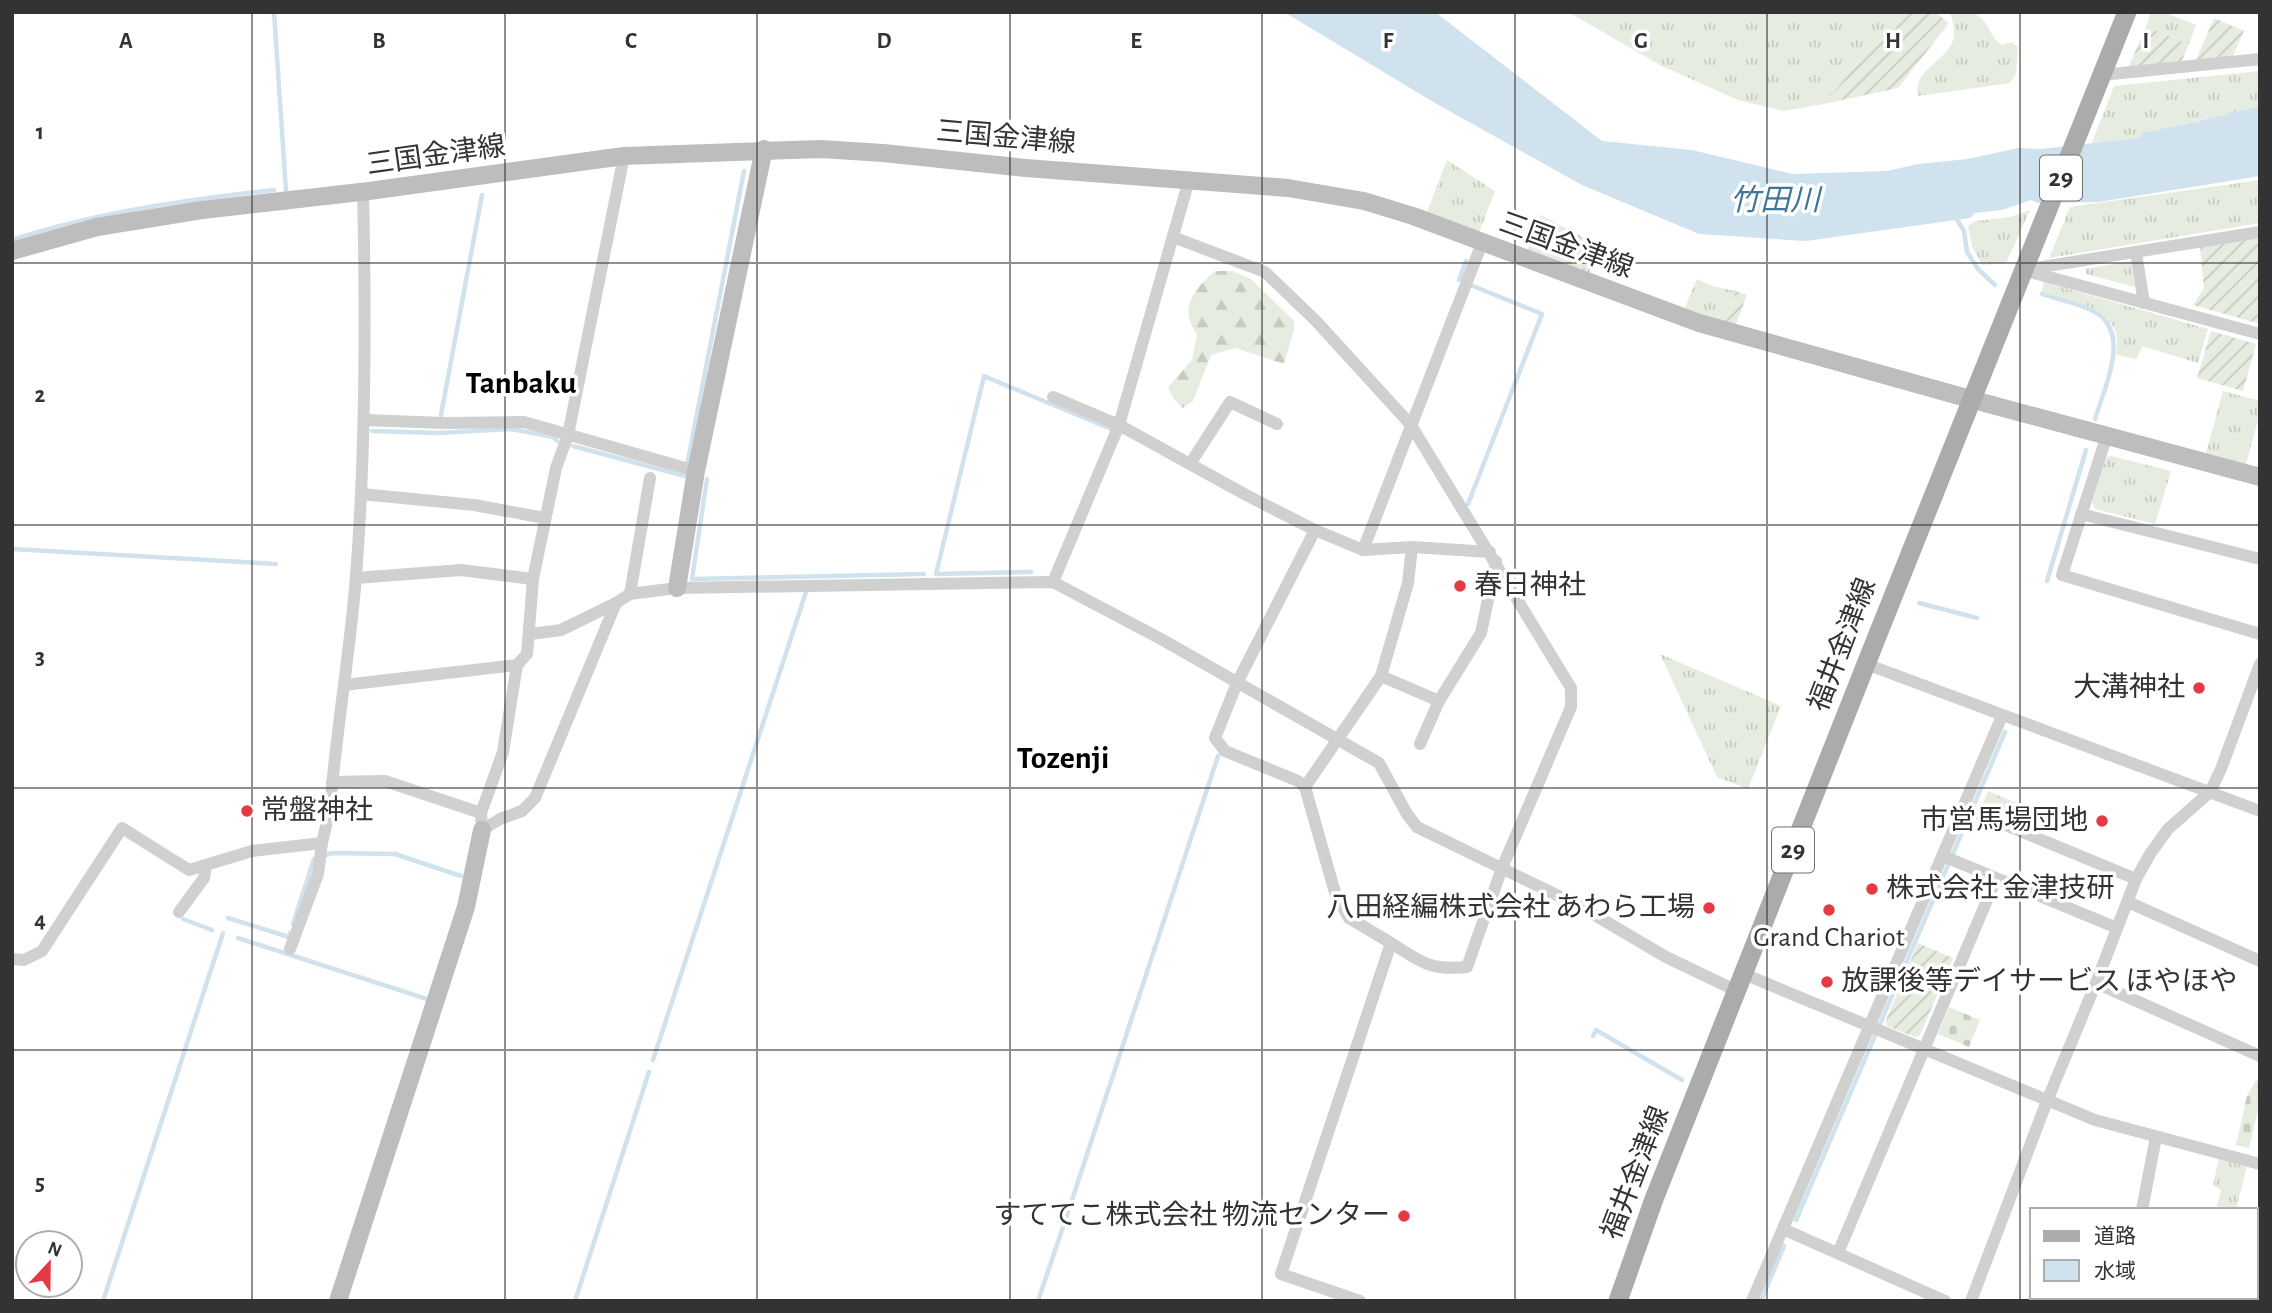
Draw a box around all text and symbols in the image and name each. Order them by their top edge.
text: A [119,30,133,53]
text: B [372,30,386,53]
text: C [625,30,637,53]
text: D [876,30,892,53]
text: E [1130,30,1142,53]
text: F [1383,30,1394,53]
text: G [1634,30,1648,53]
text: H [1885,30,1901,53]
text: I [2143,30,2149,53]
street label: 三国金津線 [935,116,1077,158]
text: 1 [36,121,44,144]
street label: 三国金津線 [364,130,507,180]
road number: 29 [2040,155,2082,200]
water label: 竹田川 [1730,184,1823,216]
street label: 三国金津線 [1495,207,1637,283]
district label: Tanbaku [466,367,577,399]
text: 2 [35,384,46,407]
place label: 春日神社 [1474,570,1586,600]
street label: 福井金津線 [1803,574,1881,715]
marker: 春日神社 [1452,578,1468,594]
text: 3 [35,646,45,669]
place label: 大溝神社 [2073,672,2185,702]
marker: 大溝神社 [2191,680,2207,696]
district label: Tozenji [1017,742,1109,774]
place label: 常盤神社 [261,795,373,825]
marker: 常盤神社 [239,803,255,819]
place label: 市営馬場団地 [1920,805,2088,835]
marker: 市営馬場団地 [2094,813,2110,829]
road number: 29 [1772,828,1814,872]
place label: 株式会社 金津技研 [1886,873,2115,903]
marker: 株式会社 金津技研 [1864,881,1880,897]
place label: 八田経編株式会社 あわら工場 [1326,892,1695,922]
marker: 八田経編株式会社 あわら工場 [1701,900,1717,916]
marker: Grand Chariot [1821,902,1837,918]
text: 4 [34,909,46,932]
place label: Grand Chariot [1753,924,1905,952]
place label: 放課後等デイサービス ほやほや [1841,966,2238,996]
marker: 放課後等デイサービス ほやほや [1819,974,1835,990]
street label: 福井金津線 [1596,1102,1674,1243]
text: 5 [35,1172,45,1195]
place label: すててこ株式会社 物流センター [993,1200,1390,1230]
marker: すててこ株式会社 物流センター [1396,1208,1412,1224]
legend [2030,1208,2258,1299]
text: 道路 [2094,1225,2136,1247]
north arrow [14,1229,84,1299]
text: N [45,1238,64,1261]
text: 水域 [2094,1260,2136,1282]

